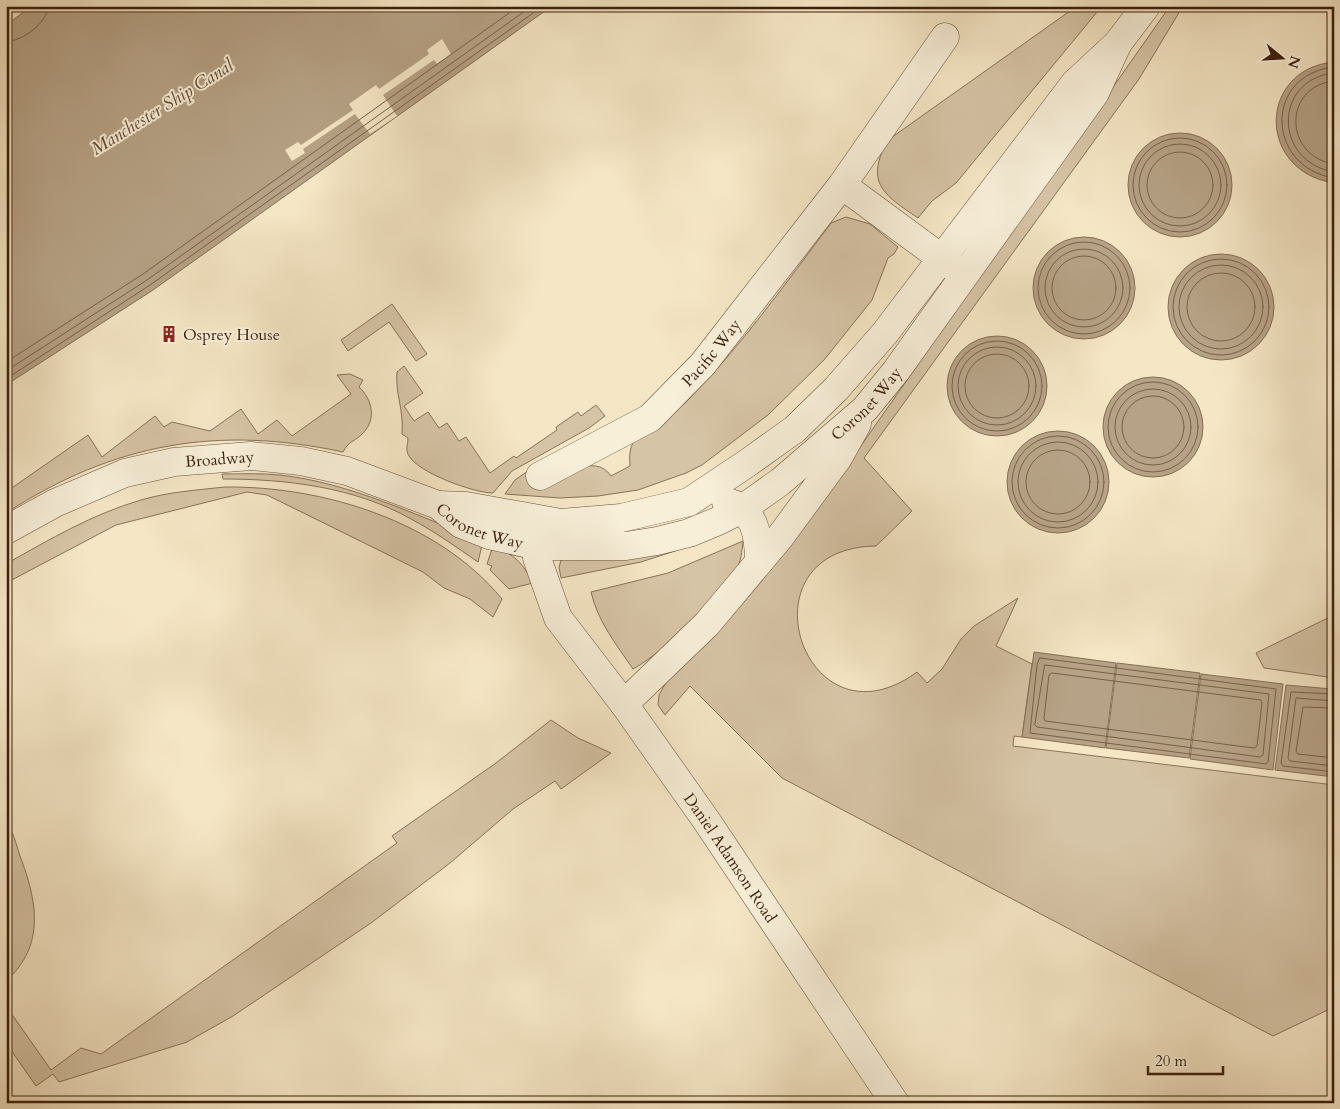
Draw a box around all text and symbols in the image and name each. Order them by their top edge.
north arrow [1258,32,1308,82]
water label: Manchester Ship Canal [86,53,239,161]
text: N [1283,53,1305,71]
street label: Pacific Way [677,314,746,392]
building icon: Osprey House [159,324,179,344]
place label: Osprey House [183,324,280,346]
street label: Coronet Way [826,362,907,446]
street label: Broadway [184,446,255,473]
street label: Coronet Way [431,498,526,555]
street label: Daniel Adamson Road [678,789,782,928]
scale bar [1148,1044,1222,1076]
text: 20 m [1155,1051,1187,1071]

